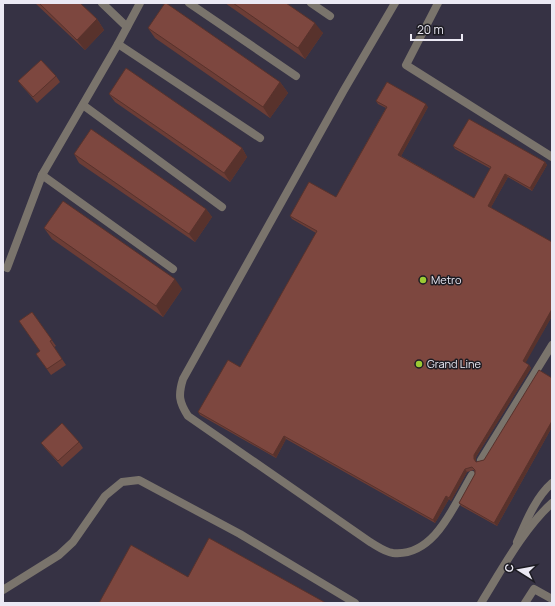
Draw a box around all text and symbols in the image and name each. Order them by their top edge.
scale bar [411,16,462,42]
text: 20 m [417,21,444,38]
place label: Metro [431,272,462,287]
marker: Metro [418,275,428,285]
place label: Grand Line [427,356,482,371]
marker: Grand Line [414,359,424,369]
north arrow [499,550,539,590]
text: С [501,563,517,573]

